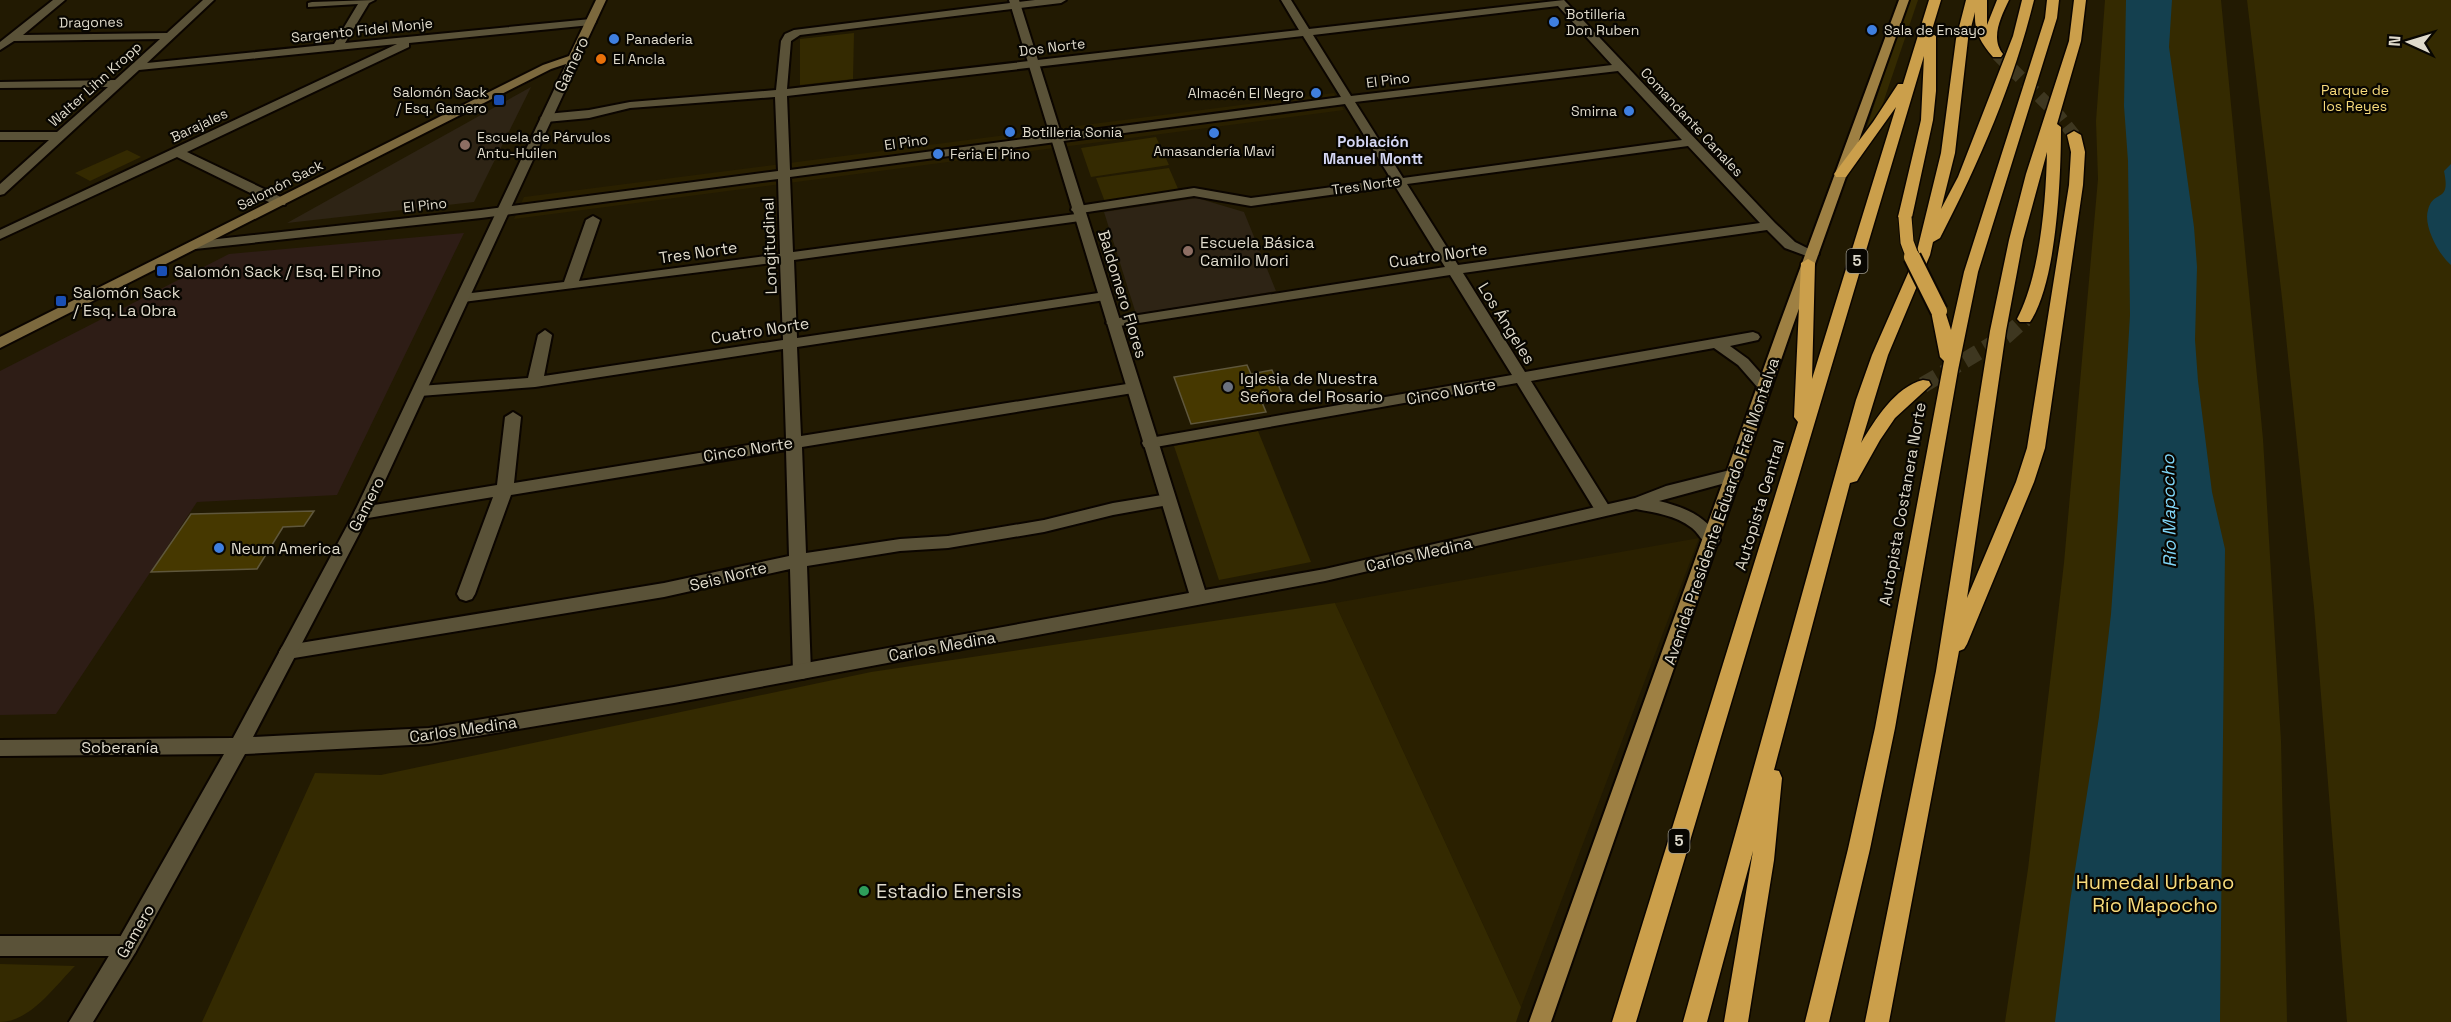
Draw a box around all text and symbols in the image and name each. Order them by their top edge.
place label: Botilleria Don Ruben [1566,5,1639,39]
street label: Dragones [59,12,123,32]
north arrow [2379,12,2439,72]
street label: Sargento Fidel Monje [290,14,434,46]
marker: Botilleria Don Ruben [1547,15,1561,29]
place label: Sala de Ensayo [1884,21,1986,39]
marker: Sala de Ensayo [1865,23,1879,37]
place label: Panaderia [626,30,693,48]
marker: Panaderia [607,32,621,46]
street label: Gamero [550,33,593,95]
street label: Dos Norte [1018,34,1086,60]
text: N [2384,35,2405,47]
street label: Walter Lihn Kropp [45,37,145,131]
place label: El Ancla [613,50,665,68]
marker: El Ancla [594,52,608,66]
street label: Comandante Canales [1637,64,1747,180]
street label: El Pino [1365,68,1411,92]
park label: Parque de los Reyes [2321,81,2389,115]
place label: Salomón Sack / Esq. Gamero [393,83,487,117]
place label: Almacén El Negro [1188,84,1304,102]
marker: Almacén El Negro [1309,86,1323,100]
marker: Salomón Sack / Esq. Gamero [492,93,506,107]
place label: Smirna [1571,102,1617,120]
street label: Barajales [168,104,230,146]
marker: Smirna [1622,104,1636,118]
place label: Botilleria Sonia [1022,123,1122,141]
marker: Botilleria Sonia [1003,125,1017,139]
marker: Amasandería Mavi [1207,126,1221,140]
place label: Escuela de Párvulos Antu-Huilen [477,128,611,162]
street label: El Pino [883,130,929,154]
district label: Población Manuel Montt [1323,132,1423,168]
marker: Escuela de Párvulos Antu-Huilen [458,138,472,152]
place label: Amasandería Mavi [1153,142,1275,160]
place label: Feria El Pino [950,145,1030,163]
marker: Feria El Pino [931,147,945,161]
street label: Salomón Sack [234,155,326,214]
street label: Tres Norte [1330,171,1402,199]
street label: El Pino [402,194,448,216]
street label: Longitudinal [757,197,782,295]
street label: Baldomero Flores [1093,227,1152,361]
place label: Escuela Básica Camilo Mori [1200,232,1314,271]
street label: Tres Norte [657,237,739,268]
street label: Cuatro Norte [1388,238,1489,273]
marker: Escuela Básica Camilo Mori [1181,244,1195,258]
road number: 5 [1846,249,1868,273]
place label: Salomón Sack / Esq. El Pino [174,261,381,282]
marker: Salomón Sack / Esq. El Pino [155,264,169,278]
street label: Los Ángeles [1473,279,1540,368]
place label: Salomón Sack / Esq. La Obra [73,282,181,321]
marker: Salomón Sack / Esq. La Obra [54,294,68,308]
street label: Cuatro Norte [710,312,811,349]
street label: Avenida Presidente Eduardo Frei Montalva [1659,355,1784,668]
place label: Iglesia de Nuestra Señora del Rosario [1240,368,1383,407]
street label: Cinco Norte [1405,373,1498,410]
marker: Iglesia de Nuestra Señora del Rosario [1221,380,1235,394]
street label: Autopista Costanera Norte [1874,401,1931,607]
street label: Cinco Norte [702,432,794,467]
street label: Autopista Central [1730,437,1789,573]
water label: Río Mapocho [2156,453,2181,568]
street label: Gamero [344,473,389,535]
street label: Carlos Medina [1364,532,1474,577]
place label: Neum America [231,538,341,559]
marker: Neum America [212,541,226,555]
street label: Seis Norte [687,557,769,596]
street label: Carlos Medina [887,627,997,666]
street label: Carlos Medina [408,712,518,747]
street label: Soberanía [81,737,159,758]
road number: 5 [1668,829,1690,853]
park label: Humedal Urbano Río Mapocho [2076,869,2234,918]
place label: Estadio Enersis [876,878,1022,904]
marker: Estadio Enersis [857,884,871,898]
street label: Gamero [112,901,159,962]

